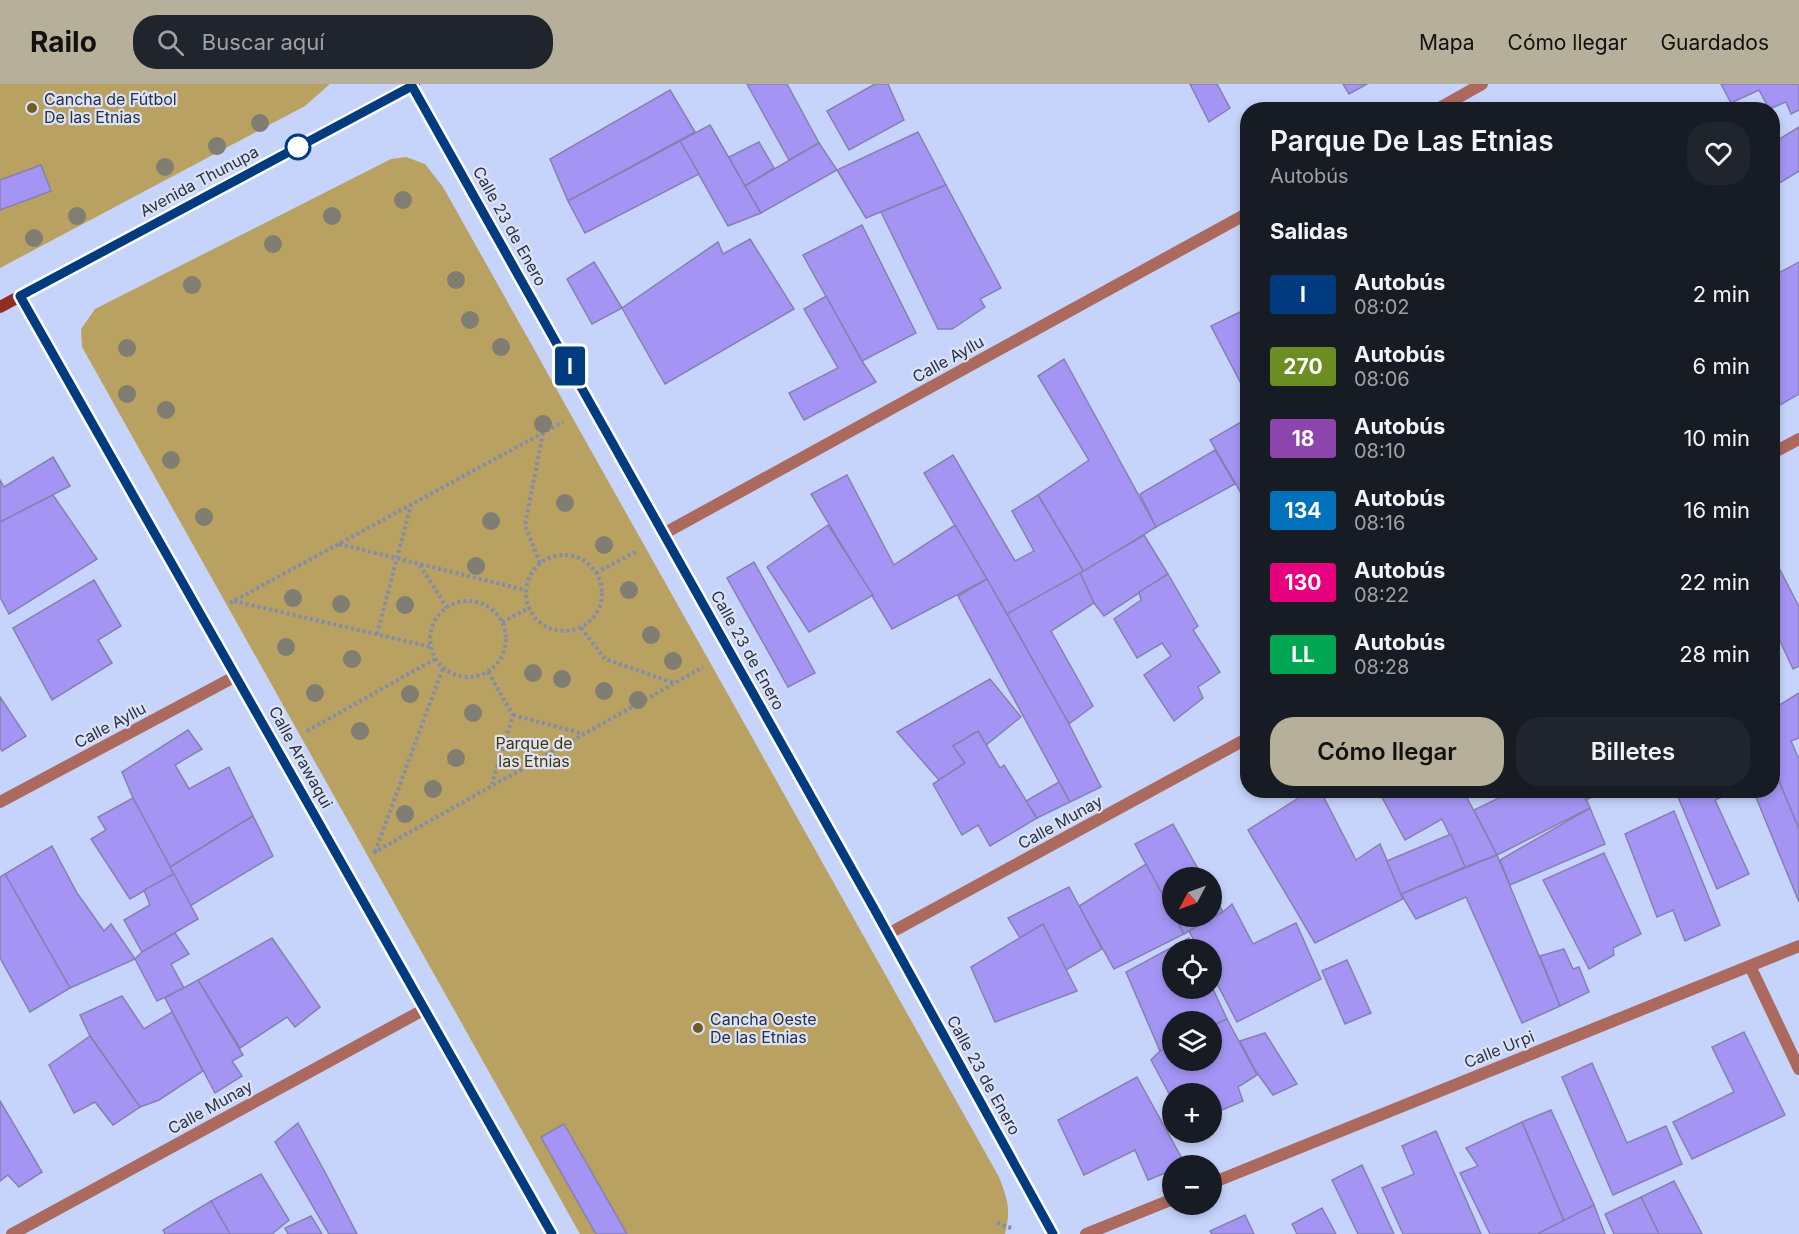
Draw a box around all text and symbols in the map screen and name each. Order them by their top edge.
search box [133,15,553,69]
text: Railo [30,25,97,59]
icon: search [154,26,187,59]
text: Buscar aquí [202,29,325,55]
text: Mapa [1419,30,1475,55]
text: Cómo llegar [1508,30,1627,55]
text: Guardados [1660,30,1769,55]
place label: Cancha de Fútbol De las Etnias [44,89,177,127]
marker: Cancha de Fútbol De las Etnias [25,101,39,115]
button: heart [1687,122,1750,185]
text: Parque De Las Etnias [1270,124,1554,158]
unlabelled marker [285,134,311,160]
street label: Avenida Thunupa [136,141,262,221]
street label: Calle 23 de Enero [469,163,551,289]
text: Autobús [1270,164,1349,188]
text: Salidas [1270,218,1348,244]
text: Autobús [1354,269,1445,295]
text: 2 min [1693,281,1750,307]
text: I [1300,282,1306,307]
text: 08:02 [1354,295,1410,319]
street label: Calle Ayllu [909,331,987,387]
text: Autobús [1354,341,1445,367]
line badge: I [550,346,590,386]
text: 6 min [1693,353,1750,379]
text: I [567,354,573,379]
text: 270 [1283,354,1323,379]
text: 08:06 [1354,367,1410,391]
text: Autobús [1354,413,1445,439]
text: 10 min [1683,425,1750,451]
text: 18 [1292,426,1314,451]
text: 08:10 [1354,439,1406,463]
text: Autobús [1354,485,1445,511]
text: 16 min [1684,497,1750,523]
text: 134 [1285,498,1321,523]
text: 08:16 [1354,511,1405,535]
text: Autobús [1354,557,1445,583]
text: 22 min [1679,569,1750,595]
text: 130 [1285,570,1321,595]
text: 08:22 [1354,583,1409,607]
street label: Calle 23 de Enero [707,587,789,713]
text: Autobús [1354,629,1445,655]
text: 28 min [1679,641,1750,667]
text: LL [1291,642,1315,667]
text: 08:28 [1354,655,1409,679]
street label: Calle Ayllu [71,698,149,752]
street label: Calle Arawaqui [265,703,337,811]
button: Cómo llegar [1270,717,1504,786]
button: Billetes [1516,717,1750,786]
park label: Parque de las Etnias [495,733,573,771]
street label: Calle Munay [1014,791,1106,853]
north arrow [1162,867,1222,927]
map controls [1162,867,1222,1215]
button: locate [1162,939,1222,999]
place label: Cancha Oeste De las Etnias [710,1009,817,1047]
button: layers [1162,1011,1222,1071]
street label: Calle 23 de Enero [943,1012,1025,1138]
marker: Cancha Oeste De las Etnias [691,1021,705,1035]
street label: Calle Urpi [1461,1026,1537,1072]
street label: Calle Munay [164,1076,256,1138]
button: + [1162,1083,1222,1143]
button: − [1162,1155,1222,1215]

